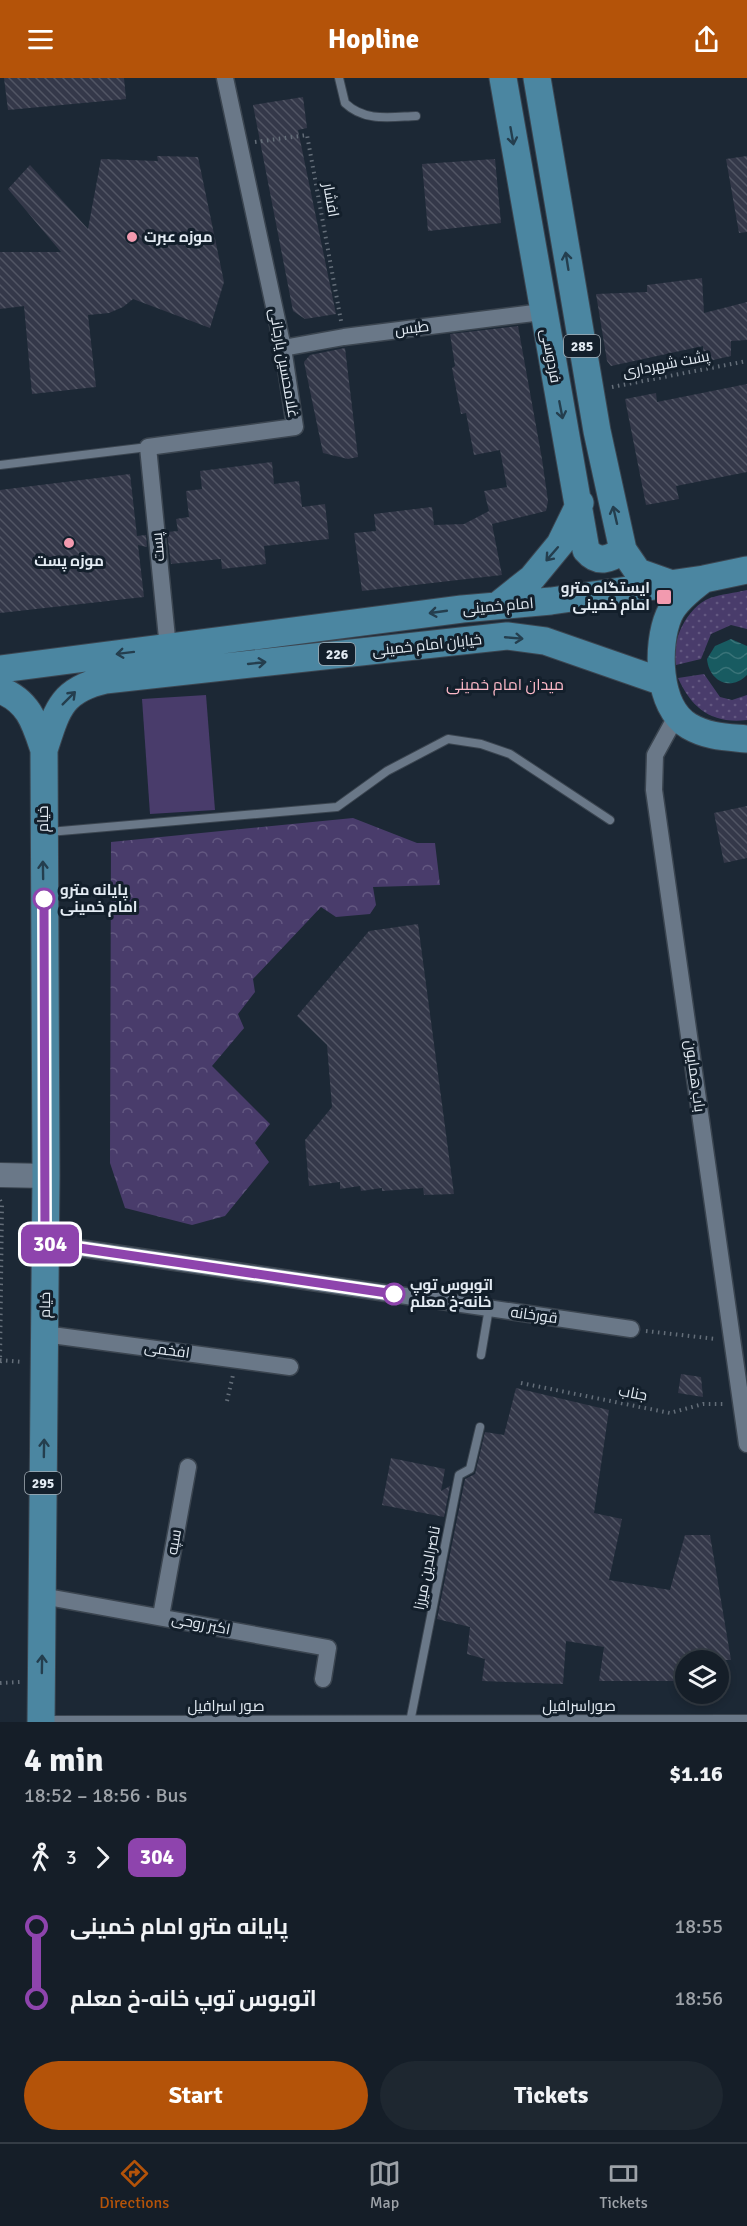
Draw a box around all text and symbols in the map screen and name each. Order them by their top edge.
icon: menu [24,23,57,56]
text: Hopline [328,23,419,56]
icon: share [690,23,723,56]
one-way arrow [507,125,518,145]
street label: افشار [319,181,343,219]
place label: موزه عبرت [144,228,213,246]
marker: موزه عبرت [125,230,139,244]
one-way arrow [561,252,572,272]
street label: غلامحسین یارجانی [265,307,303,419]
street label: طبس [394,317,430,340]
street label: فردوسی [536,327,565,385]
road number: 285 [564,335,600,357]
street label: پشت شهرداری [621,347,711,382]
one-way arrow [556,400,567,420]
one-way arrow [608,506,620,525]
street label: پست [148,532,169,562]
marker: موزه پست [62,536,76,550]
one-way arrow [545,546,559,561]
place label: موزه پست [34,552,104,572]
place label: ایستگاه مترو امام خمینی [561,579,650,615]
marker: ایستگاه مترو امام خمینی [655,588,673,606]
street label: امام خمینی [462,594,534,619]
one-way arrow [428,606,448,617]
street label: خیابان امام خمینی [371,630,483,661]
one-way arrow [503,633,523,644]
road number: 226 [319,643,355,665]
one-way arrow [115,648,135,659]
one-way arrow [247,658,267,669]
district label: میدان امام خمینی [446,675,564,696]
one-way arrow [61,691,76,705]
street label: خیام [34,806,53,832]
one-way arrow [37,860,49,880]
place label: پایانه مترو امام خمینی [60,881,138,917]
marker: پایانه مترو امام خمینی [33,888,55,910]
street label: باب همایون [680,1039,709,1113]
line badge: 304 [16,1224,84,1264]
text: 304 [33,1231,67,1257]
place label: اتوبوس توپ خانه-خ معلم [410,1276,493,1312]
marker: اتوبوس توپ خانه-خ معلم [383,1283,405,1305]
street label: خیام [36,1292,55,1318]
street label: قورخانه [509,1303,559,1327]
street label: افخمی [143,1338,191,1363]
street label: جناب [617,1381,649,1405]
one-way arrow [38,1438,50,1458]
road number: 295 [25,1472,61,1494]
street label: ناصرالدین میرزا [410,1524,445,1612]
street label: سپه [163,1528,186,1556]
street label: اکبر روحی [170,1610,232,1639]
map controls [675,1650,729,1704]
button: layers [675,1650,729,1704]
one-way arrow [36,1654,48,1674]
street label: صور اسرافیل [188,1697,264,1716]
street label: صوراسرافیل [542,1697,616,1716]
text: 4 min [24,1740,104,1781]
text: $1.16 [669,1760,723,1787]
text: 18:52 – 18:56 · Bus [24,1783,187,1808]
icon: walk [24,1841,57,1874]
icon: forward [86,1841,119,1874]
text: 304 [140,1844,174,1870]
text: 3 [66,1845,77,1870]
text: پایانه مترو امام خمینی [70,1913,288,1940]
text: 18:55 [674,1914,723,1939]
text: اتوبوس توپ خانه-خ معلم [70,1985,317,2012]
text: 18:56 [674,1986,723,2011]
button: Start [24,2061,368,2130]
button: Tickets [380,2061,723,2130]
tab: Directions [99,2157,169,2213]
tab: Map [368,2157,401,2213]
tab: Tickets [600,2157,648,2213]

